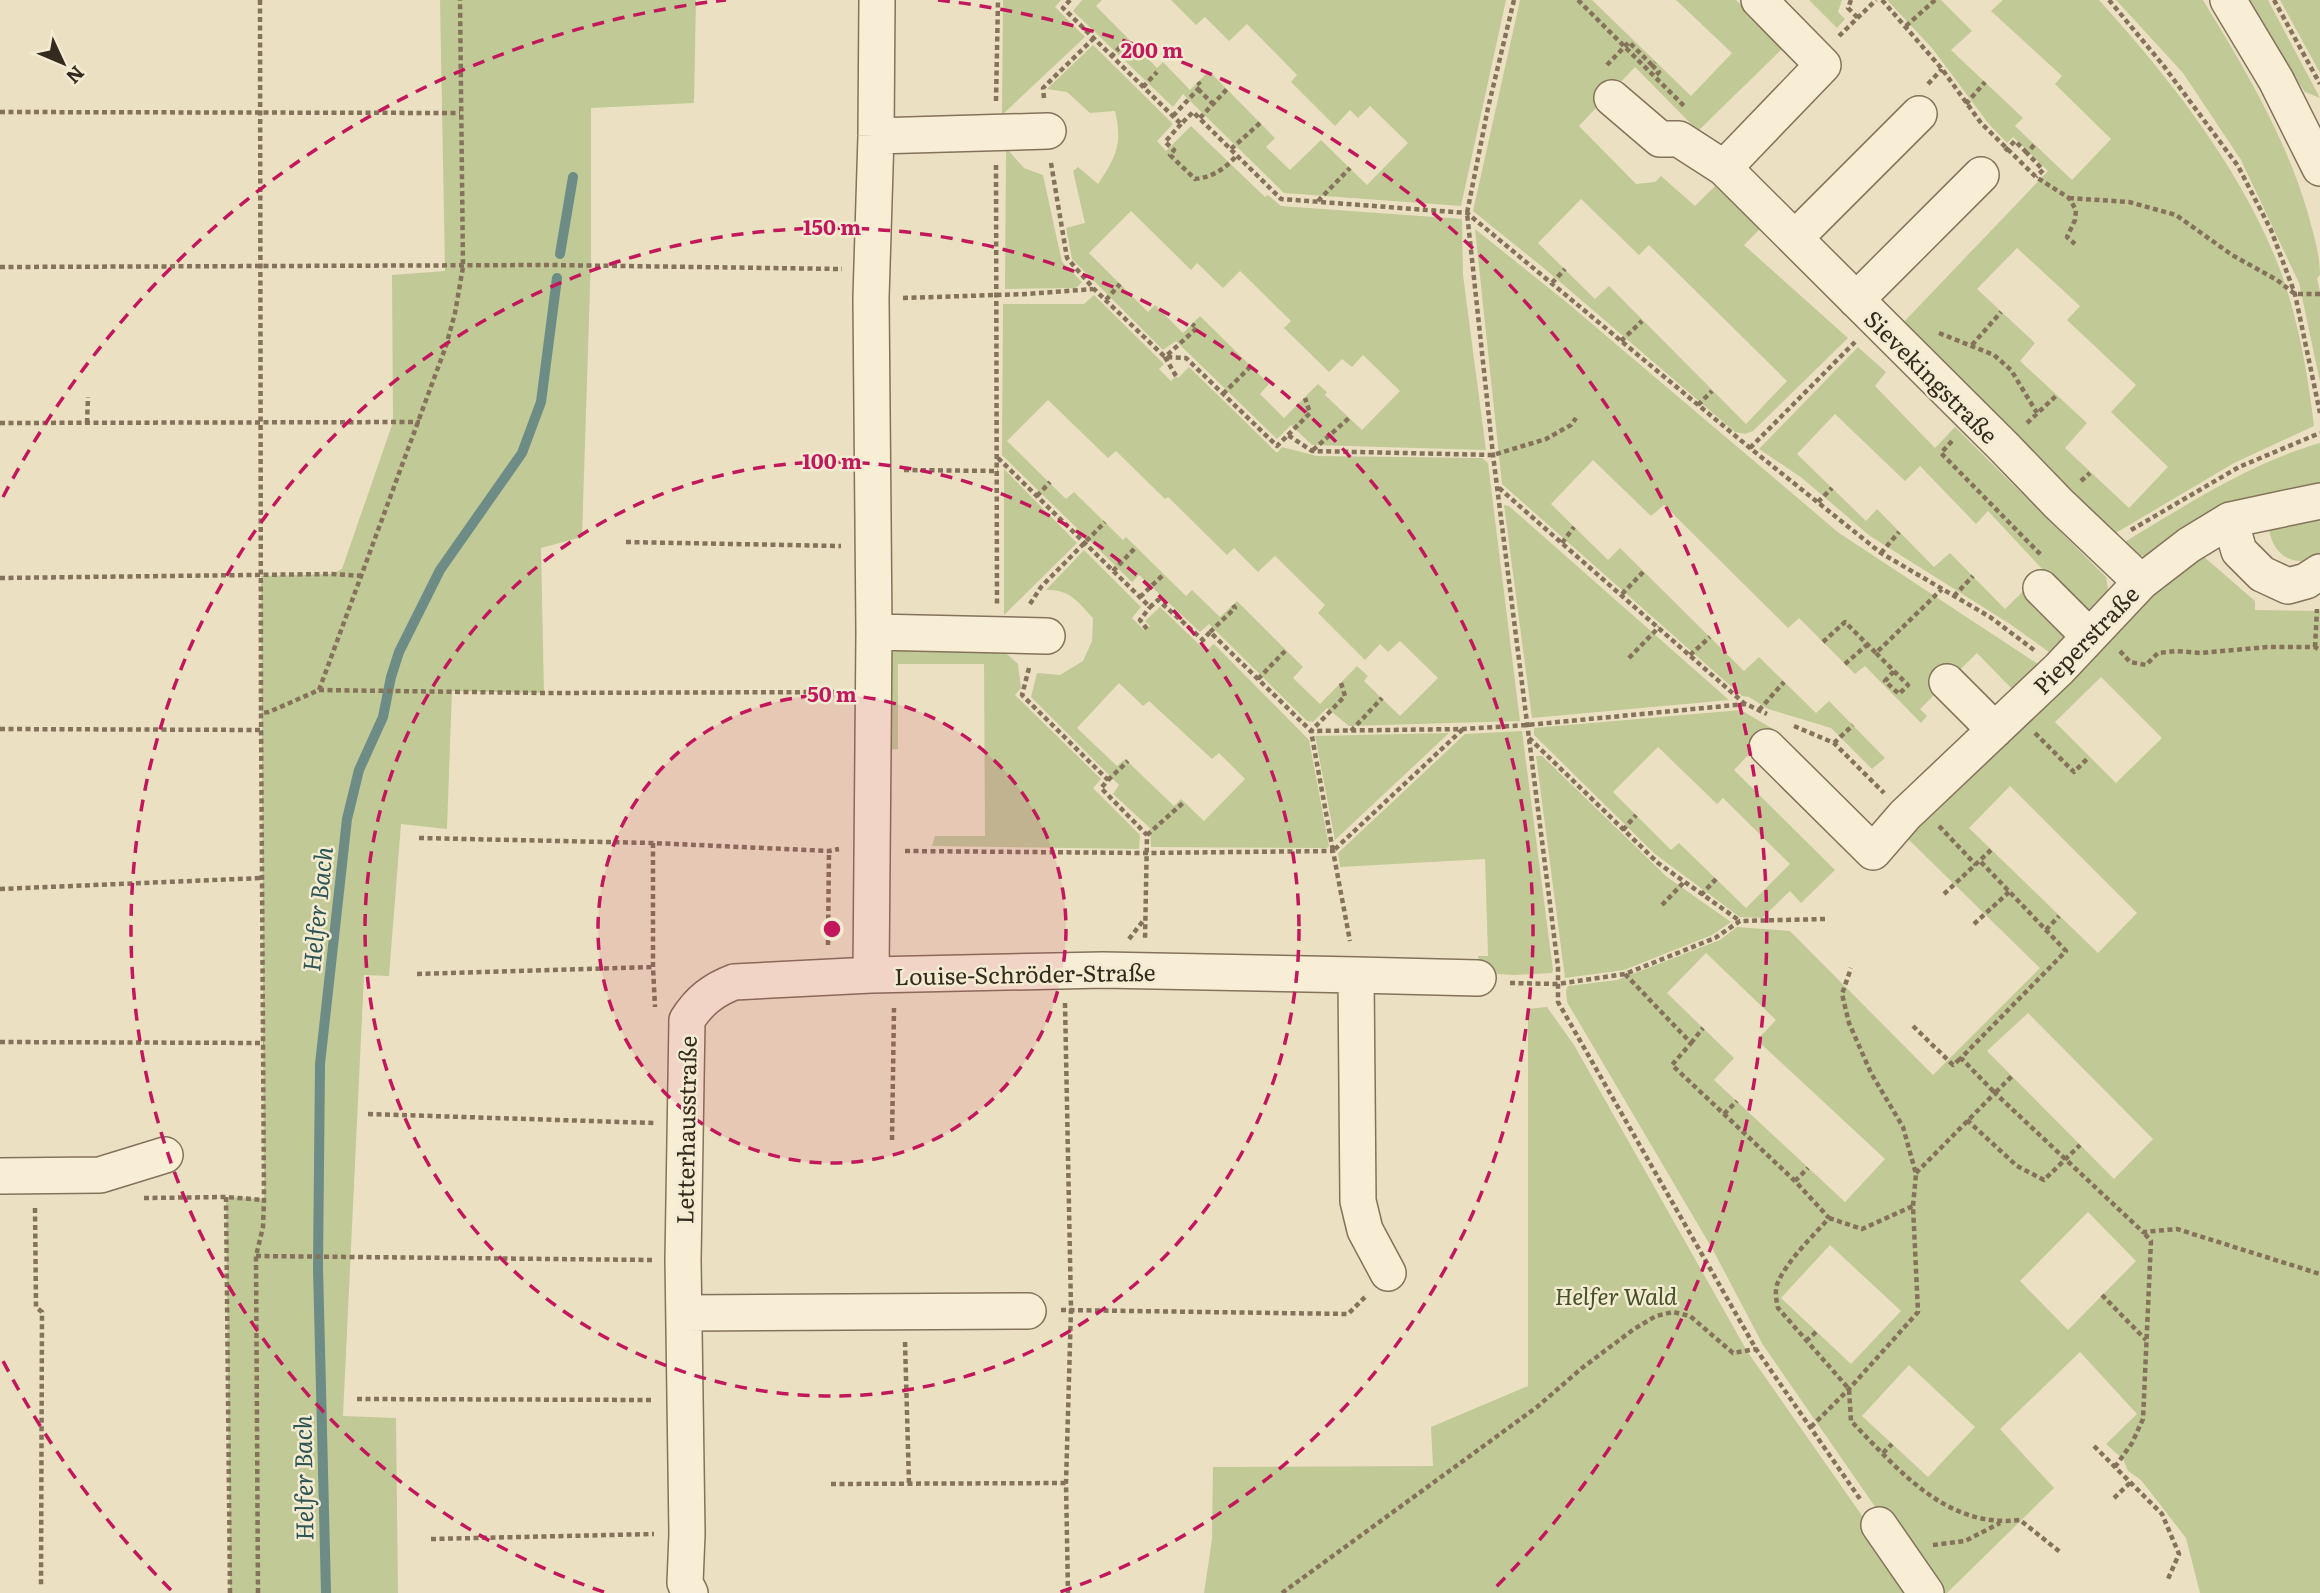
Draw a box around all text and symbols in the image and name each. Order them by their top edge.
north arrow [28,28,98,98]
text: 200 m [1121,33,1183,64]
text: N [60,60,92,91]
text: 150 m [803,210,861,241]
street label: Sievekingstraße [1858,302,2007,451]
text: 100 m [802,444,862,475]
street label: Pieperstraße [2024,577,2146,701]
text: 50 m [807,677,857,708]
water label: Helfer Bach [292,845,340,973]
centre of rings [820,917,844,941]
street label: Louise-Schröder-Straße [894,954,1156,992]
street label: Letterhausstraße [666,1035,704,1225]
park label: Helfer Wald [1555,1278,1678,1312]
water label: Helfer Bach [283,1415,321,1541]

